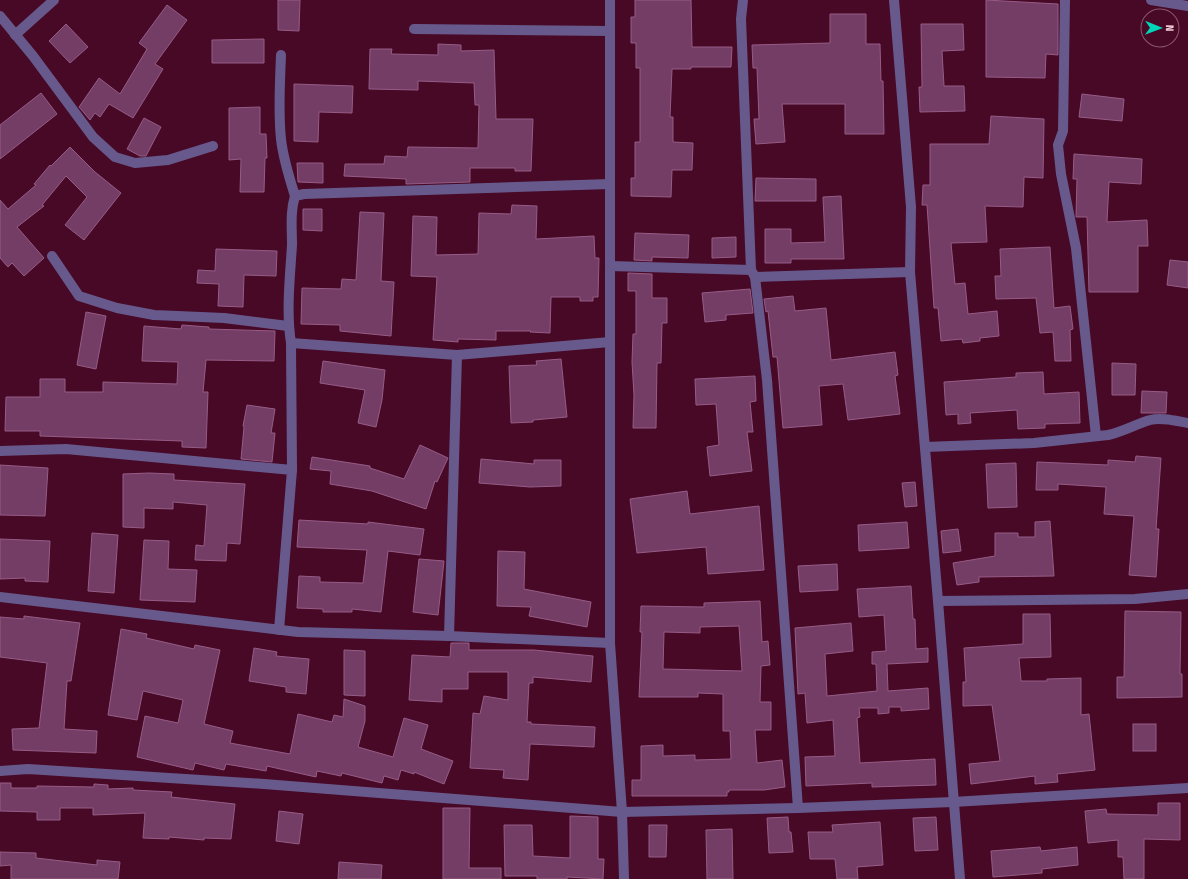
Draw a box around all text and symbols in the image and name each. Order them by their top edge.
north arrow [1140,8,1180,48]
text: N [1163,25,1176,32]

